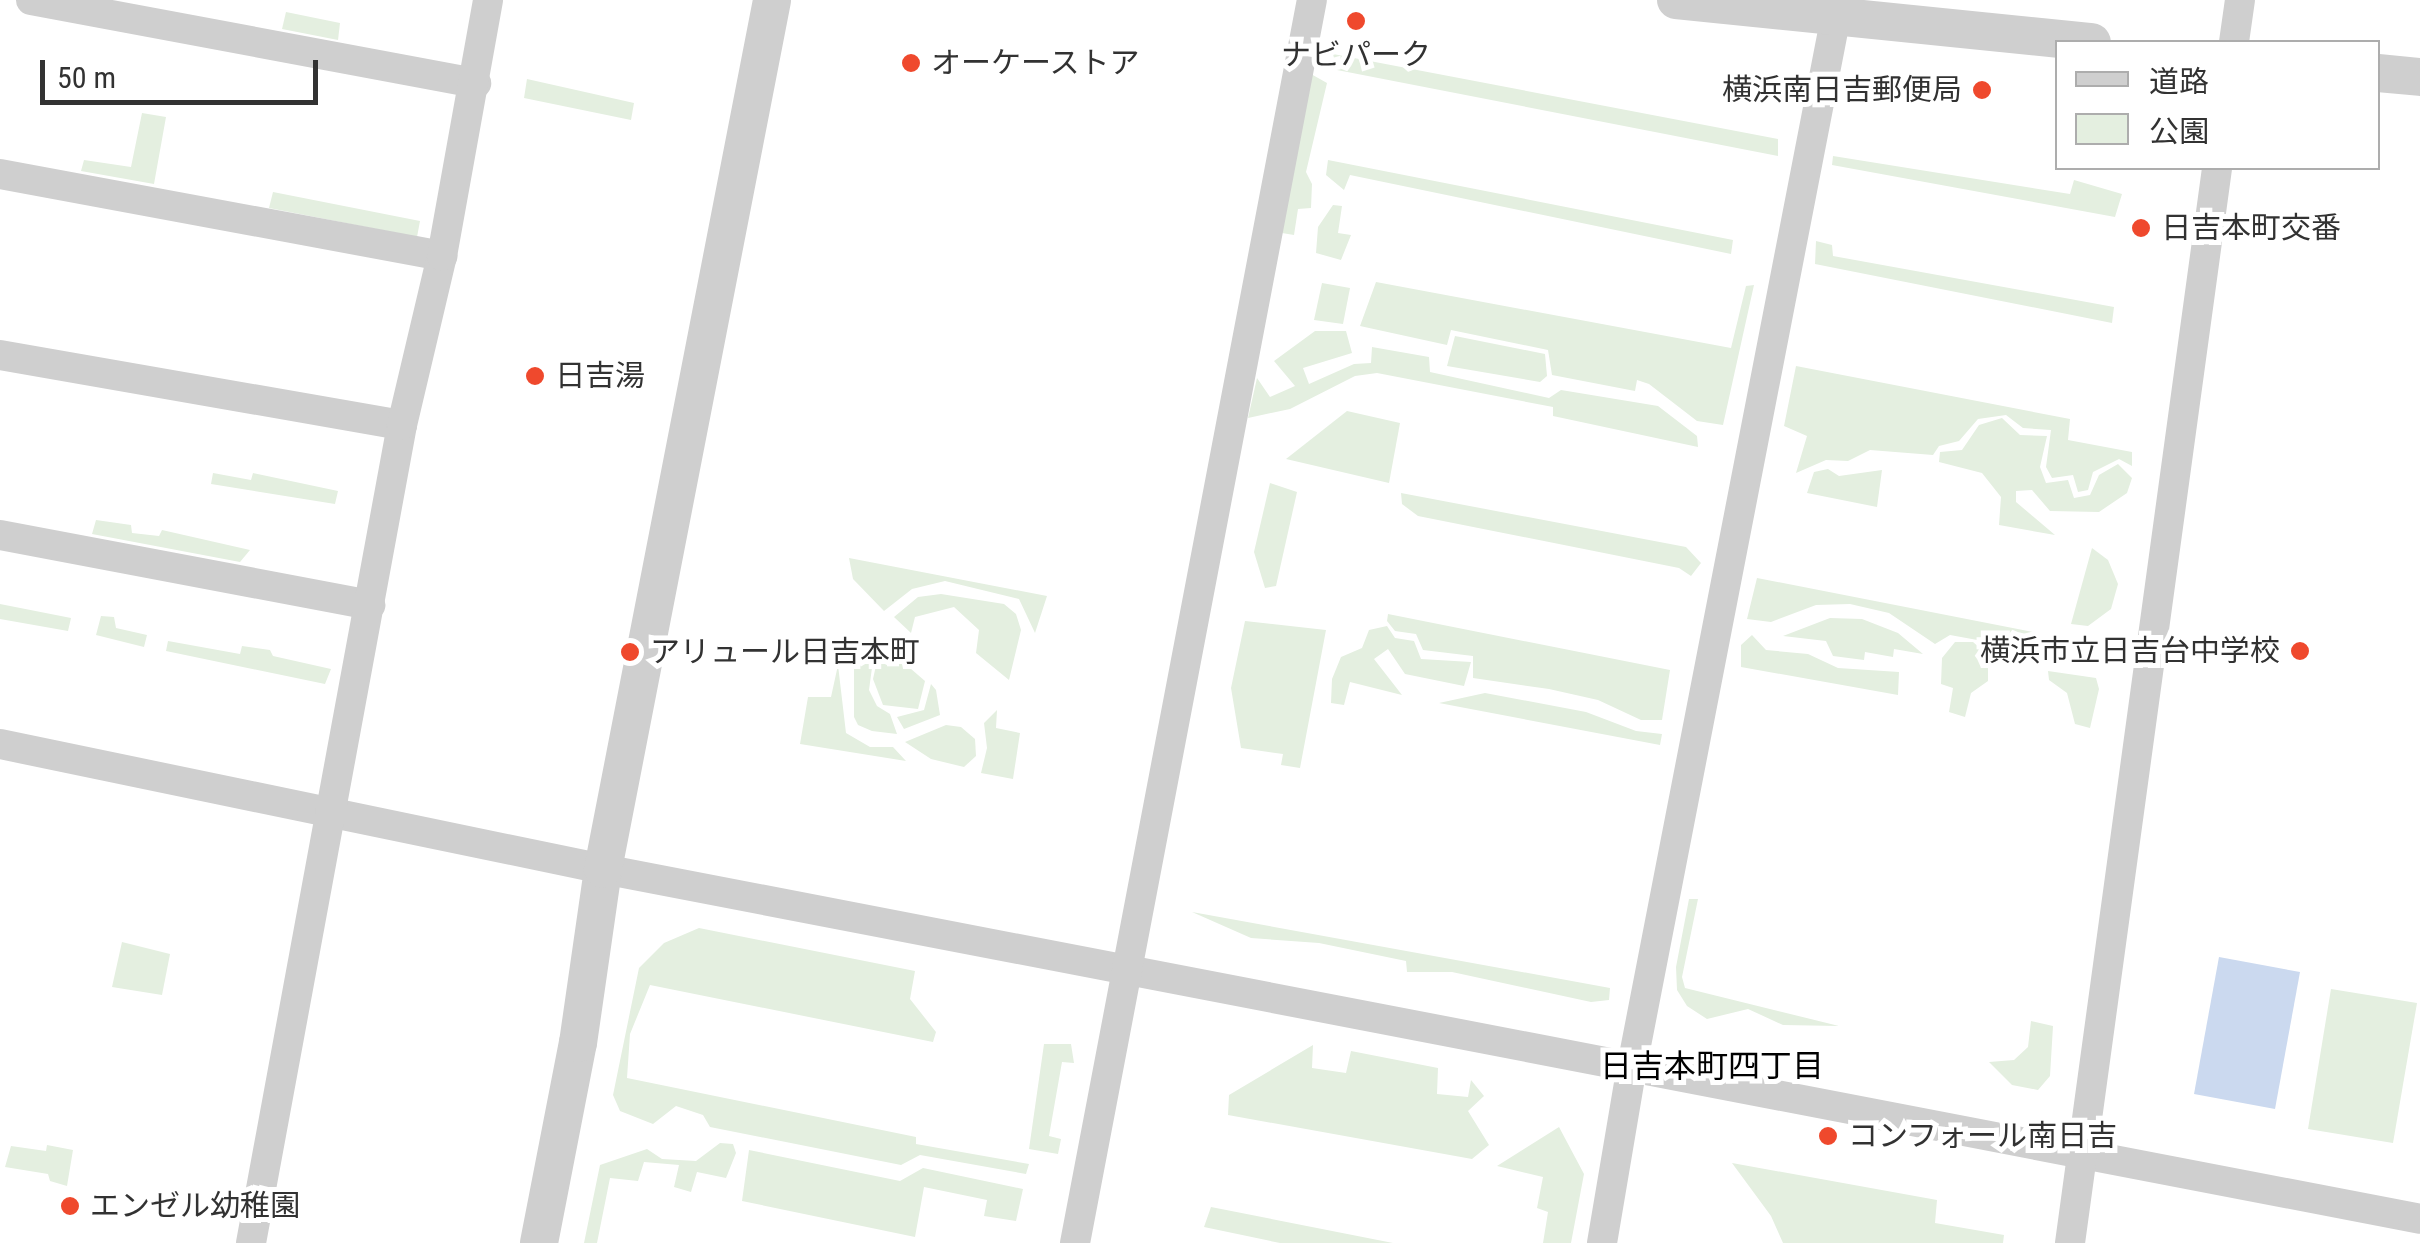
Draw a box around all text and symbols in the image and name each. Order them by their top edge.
marker: ナビパーク [1345,10,1367,32]
place label: ナビパーク [1281,37,1431,73]
scale bar [45,40,322,102]
legend [2055,40,2380,170]
place label: オーケーストア [931,45,1141,81]
marker: オーケーストア [900,52,922,74]
text: 50 m [57,60,116,95]
text: 道路 [2149,64,2209,99]
place label: 横浜南日吉郵便局 [1722,72,1962,108]
marker: 横浜南日吉郵便局 [1971,79,1993,101]
text: 公園 [2149,114,2209,149]
place label: 日吉本町交番 [2161,210,2341,246]
marker: 日吉本町交番 [2130,217,2152,239]
place label: 日吉湯 [555,358,645,394]
marker: 日吉湯 [524,365,546,387]
place label: 横浜市立日吉台中学校 [1980,633,2280,669]
place label: アリュール日吉本町 [650,634,920,670]
marker: 横浜市立日吉台中学校 [2289,640,2311,662]
marker: アリュール日吉本町 [619,641,641,663]
district label: 日吉本町四丁目 [1600,1047,1824,1085]
place label: コンフォール南日吉 [1848,1118,2118,1154]
marker: コンフォール南日吉 [1817,1125,1839,1147]
place label: エンゼル幼稚園 [90,1188,300,1224]
marker: エンゼル幼稚園 [59,1195,81,1217]

